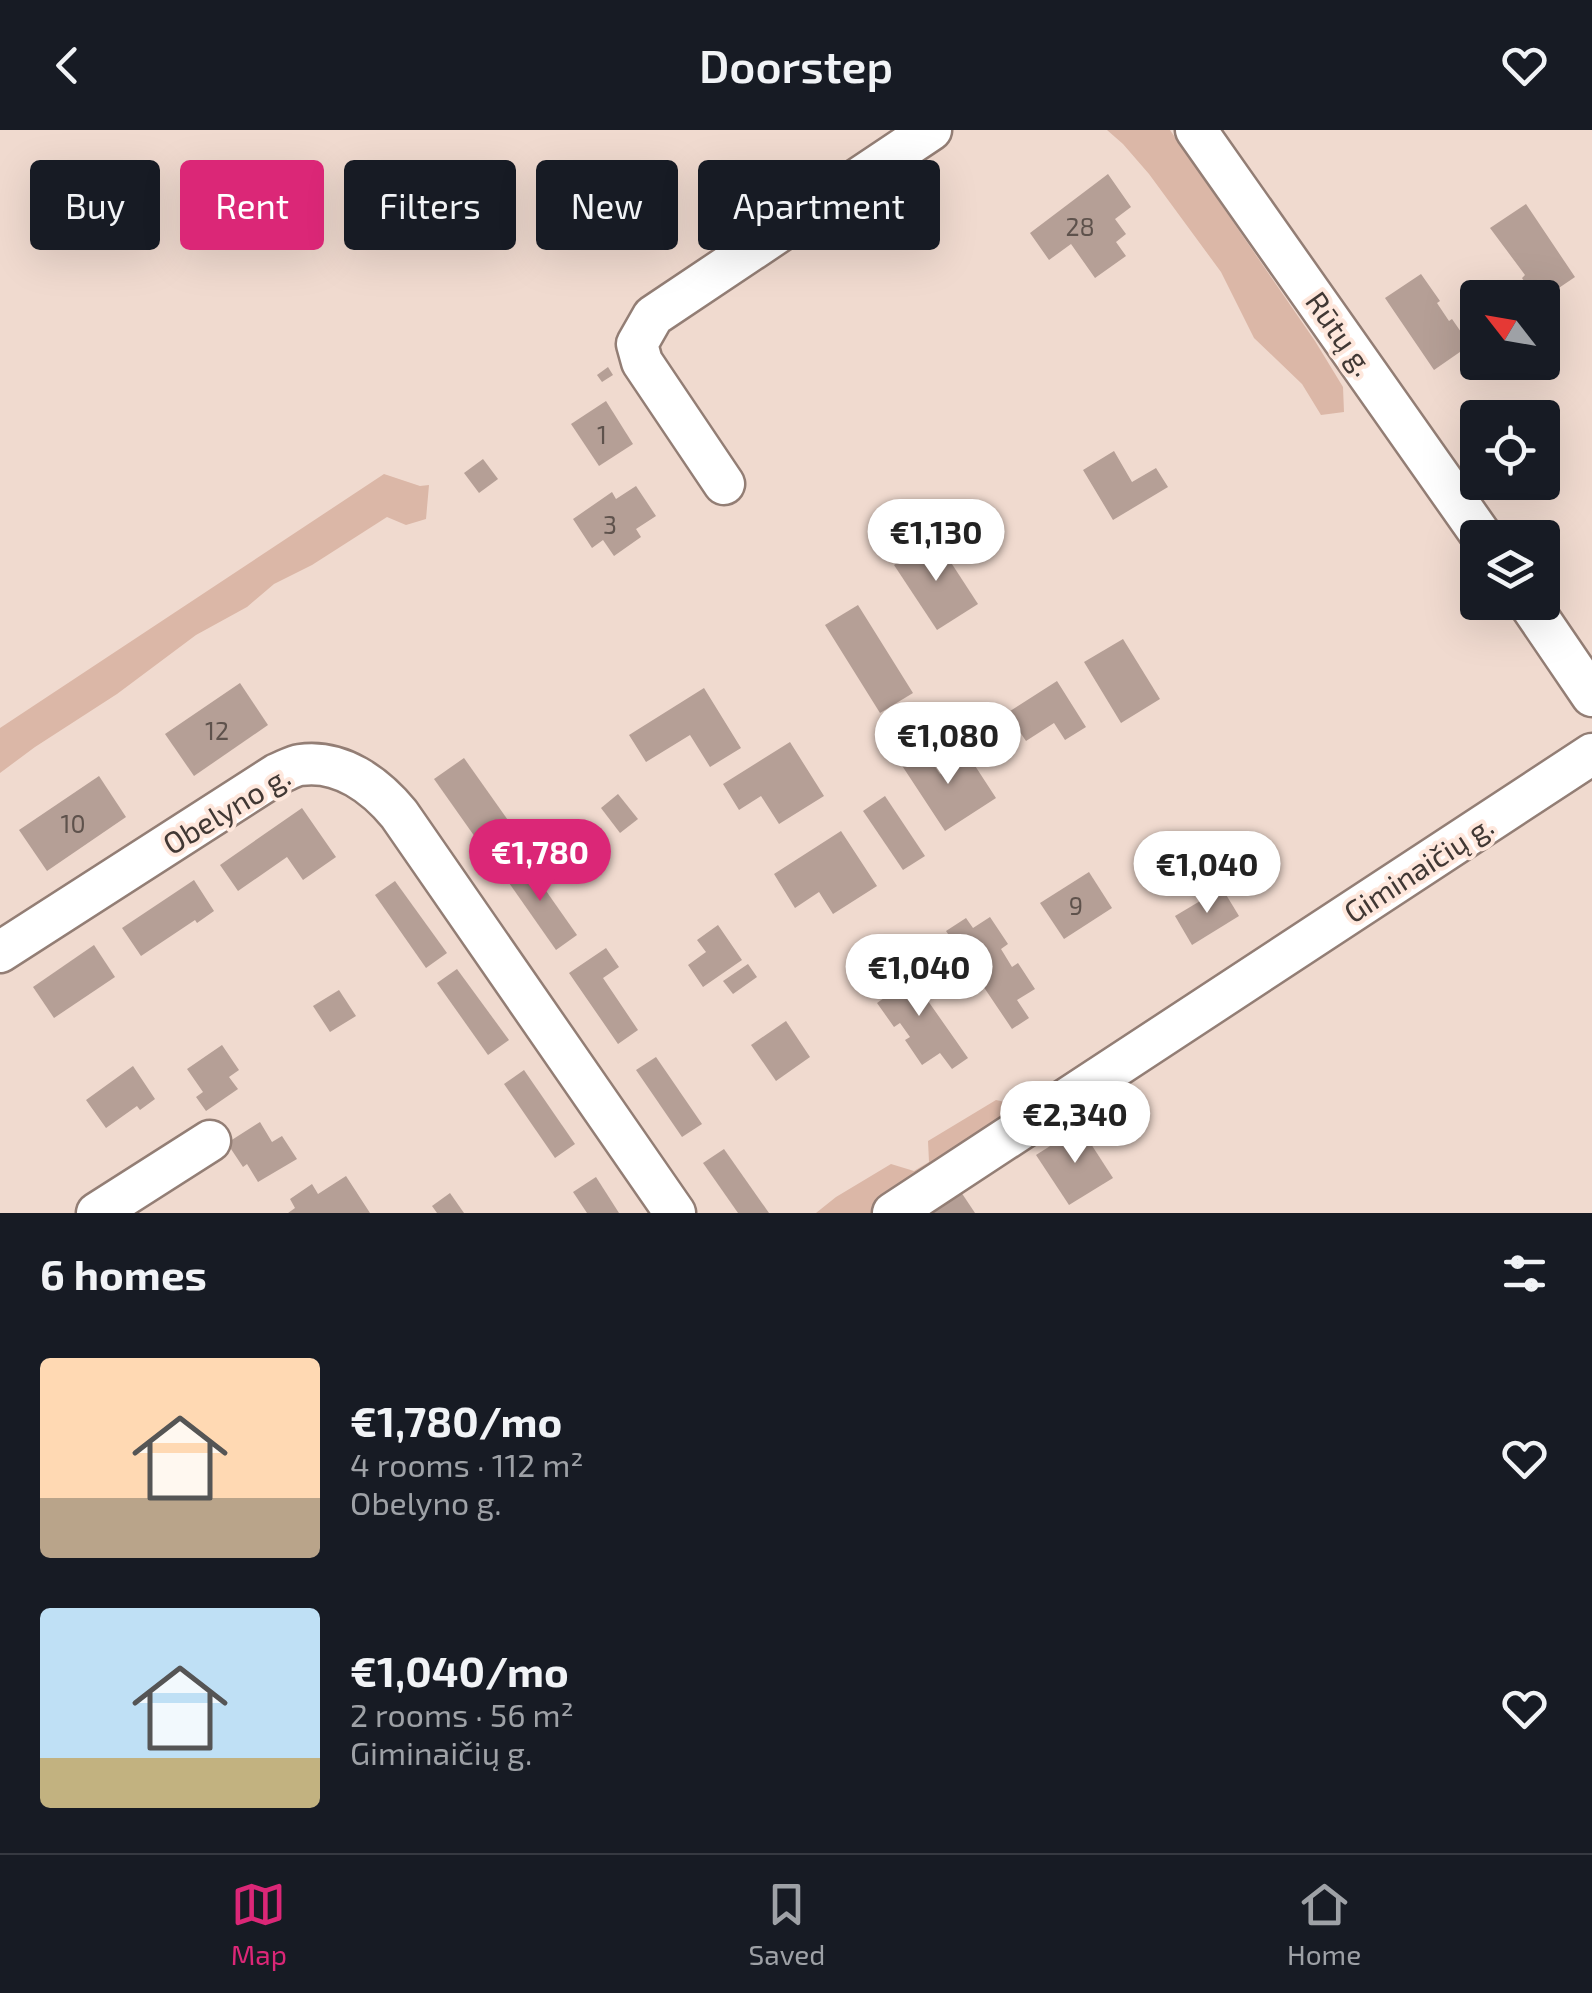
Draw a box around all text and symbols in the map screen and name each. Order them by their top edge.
icon: back [40,38,95,93]
text: Doorstep [699,38,893,92]
icon: heart [1497,38,1552,93]
chip: Buy [30,160,160,250]
chip: Rent [180,160,324,250]
chip: Filters [344,160,516,250]
chip: New [536,160,678,250]
chip: Apartment [698,160,940,250]
house number: 28 [1065,211,1095,241]
north arrow [1460,280,1560,380]
map controls [1460,280,1560,620]
street label: Rūtų g. [1299,284,1383,382]
button: locate [1460,400,1560,500]
house number: 1 [597,419,607,449]
pin: €1,130 [855,499,1017,584]
house number: 3 [603,509,617,539]
text: €1,130 [890,512,982,550]
button: layers [1460,520,1560,620]
pin: €1,080 [867,702,1029,787]
house number: 12 [205,715,229,745]
text: €1,080 [897,715,999,753]
street label: Obelyno g. [156,757,296,861]
street label: Giminaičių g. [1337,806,1499,930]
house number: 10 [60,808,86,838]
pin: €1,780 [459,819,621,904]
pin: €1,040 [1126,831,1288,916]
text: €1,780 [491,832,589,870]
text: €1,040 [1156,844,1258,882]
house number: 9 [1069,890,1083,920]
pin: €1,040 [838,934,1000,1019]
text: €1,040 [868,947,970,985]
pin: €2,340 [994,1081,1156,1166]
text: €2,340 [1022,1094,1128,1132]
icon: filters [1497,1246,1552,1301]
text: 6 homes [40,1248,207,1298]
text: €1,780/mo [350,1395,562,1445]
icon: home [120,1398,240,1518]
icon: heart [1497,1431,1552,1486]
text: 4 rooms · 112 m² [350,1445,584,1483]
text: Obelyno g. [350,1483,502,1521]
text: €1,040/mo [350,1645,569,1695]
icon: home [120,1648,240,1768]
icon: heart [1497,1681,1552,1736]
text: 2 rooms · 56 m² [350,1695,574,1733]
text: Giminaičių g. [350,1733,532,1771]
tab: Map [231,1877,287,1971]
tab: Saved [749,1877,825,1971]
tab: Home [1287,1877,1361,1971]

